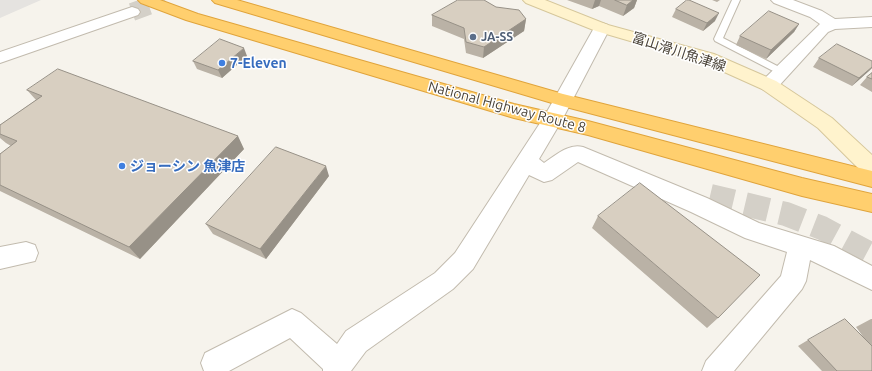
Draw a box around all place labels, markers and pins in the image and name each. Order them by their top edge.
place label: JA-SS [481,30,513,44]
marker: JA-SS [468,32,478,42]
place label: 7-Eleven [230,55,287,71]
marker: 7-Eleven [217,58,227,68]
place label: ジョーシン 魚津店 [130,158,245,174]
marker: ジョーシン 魚津店 [117,161,127,171]

